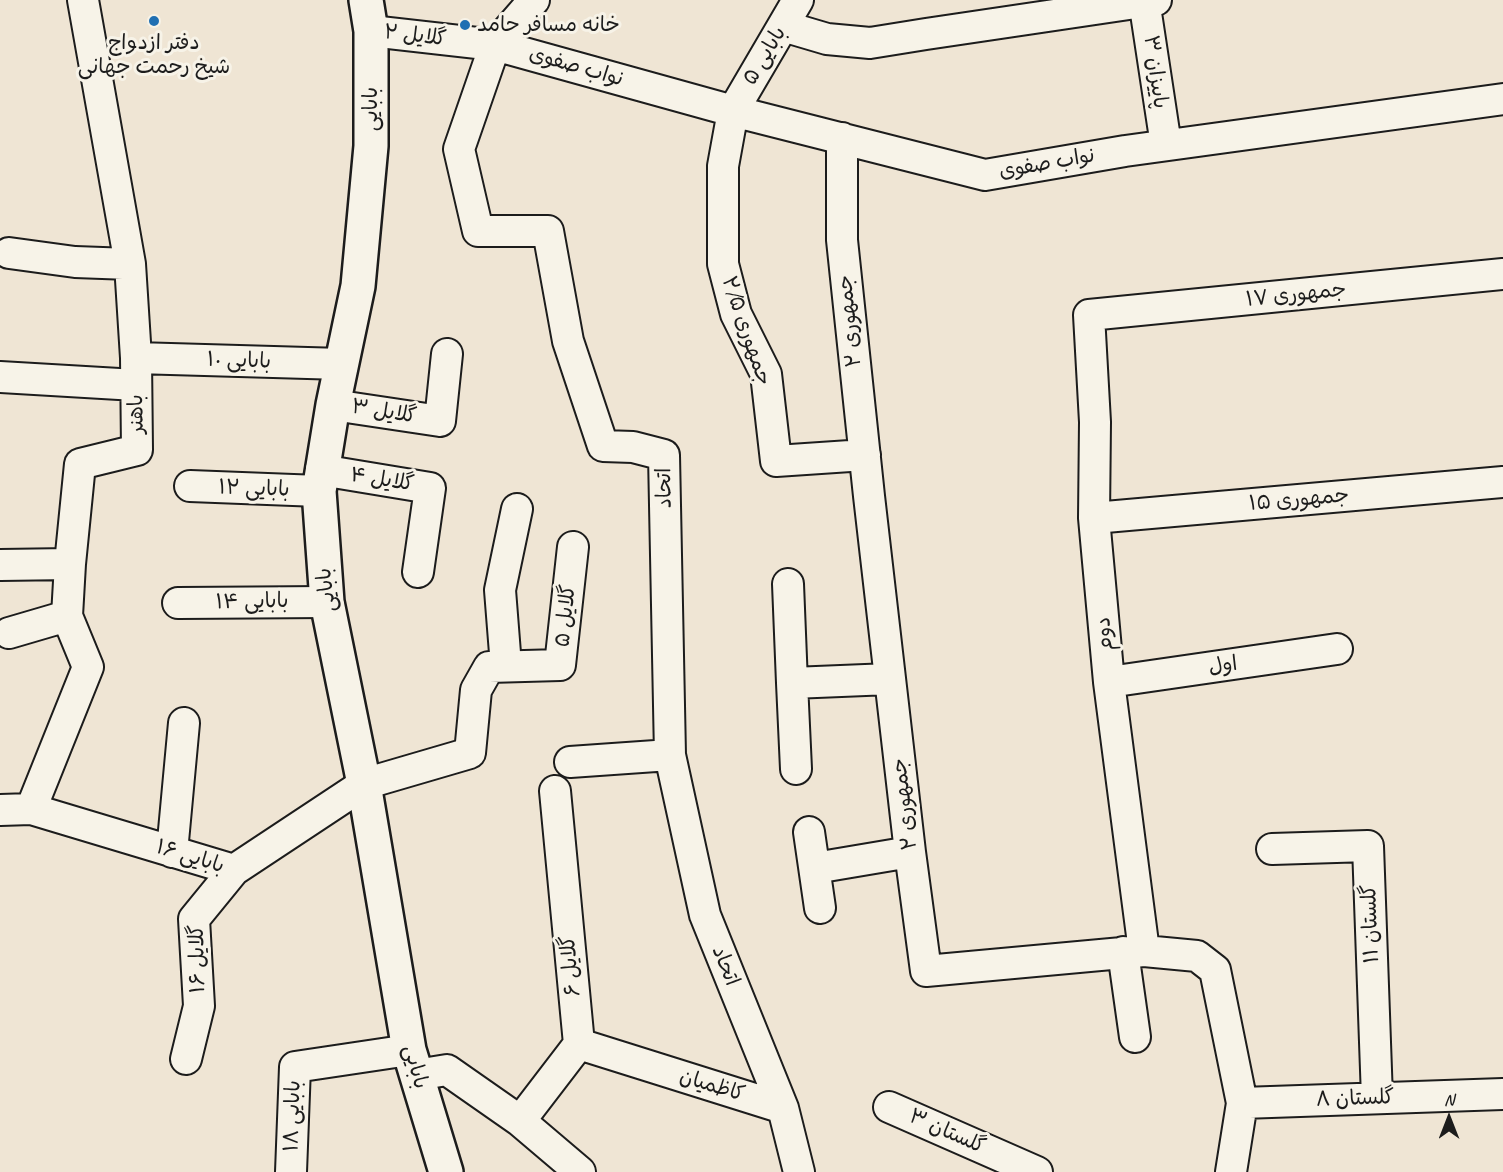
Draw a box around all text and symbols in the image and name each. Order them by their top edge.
place label: خانه مسافر حامد [477,12,620,38]
marker: دفتر ازدواج شیخ رحمت جهانی [147,14,161,28]
marker: خانه مسافر حامد [458,18,472,32]
street label: گلایل ۲ [382,20,448,52]
street label: بابایی ۵ [738,22,792,90]
place label: دفتر ازدواج شیخ رحمت جهانی [78,30,230,80]
street label: پاییزان ۳ [1137,34,1173,110]
street label: نواب صفوی [526,42,626,92]
street label: بابایی [358,87,384,131]
street label: نواب صفوی [997,143,1097,185]
street label: جمهوری ۲/۵ [716,273,776,389]
street label: جمهوری ۲ [833,274,867,368]
street label: جمهوری ۱۷ [1245,277,1347,313]
street label: بابایی ۱۰ [207,347,271,375]
street label: باهنر [124,394,150,434]
street label: گلایل ۳ [350,394,418,430]
street label: گلایل ۴ [348,463,416,497]
street label: اتحاد [652,467,678,509]
street label: بابایی ۱۲ [218,475,290,503]
street label: جمهوری ۱۵ [1248,483,1350,517]
street label: بابایی [312,566,342,614]
street label: گلایل ۵ [550,583,582,649]
street label: بابایی ۱۴ [215,589,289,615]
street label: دوم [1091,616,1119,652]
street label: اول [1207,652,1239,680]
street label: جمهوری ۲ [887,757,923,851]
street label: بابایی ۱۶ [153,835,227,879]
street label: گلستان ۱۱ [1357,884,1385,964]
street label: گلایل ۱۶ [185,924,211,994]
street label: گلایل ۶ [556,934,586,998]
street label: اتحاد [706,942,744,990]
street label: بابایی [397,1042,433,1092]
street label: کاظمیان [676,1064,748,1108]
street label: بابایی ۱۸ [279,1080,307,1152]
street label: گلستان ۸ [1315,1085,1395,1113]
north arrow [1419,1088,1479,1148]
text: N [1444,1090,1454,1110]
street label: گلستان ۳ [905,1104,989,1160]

